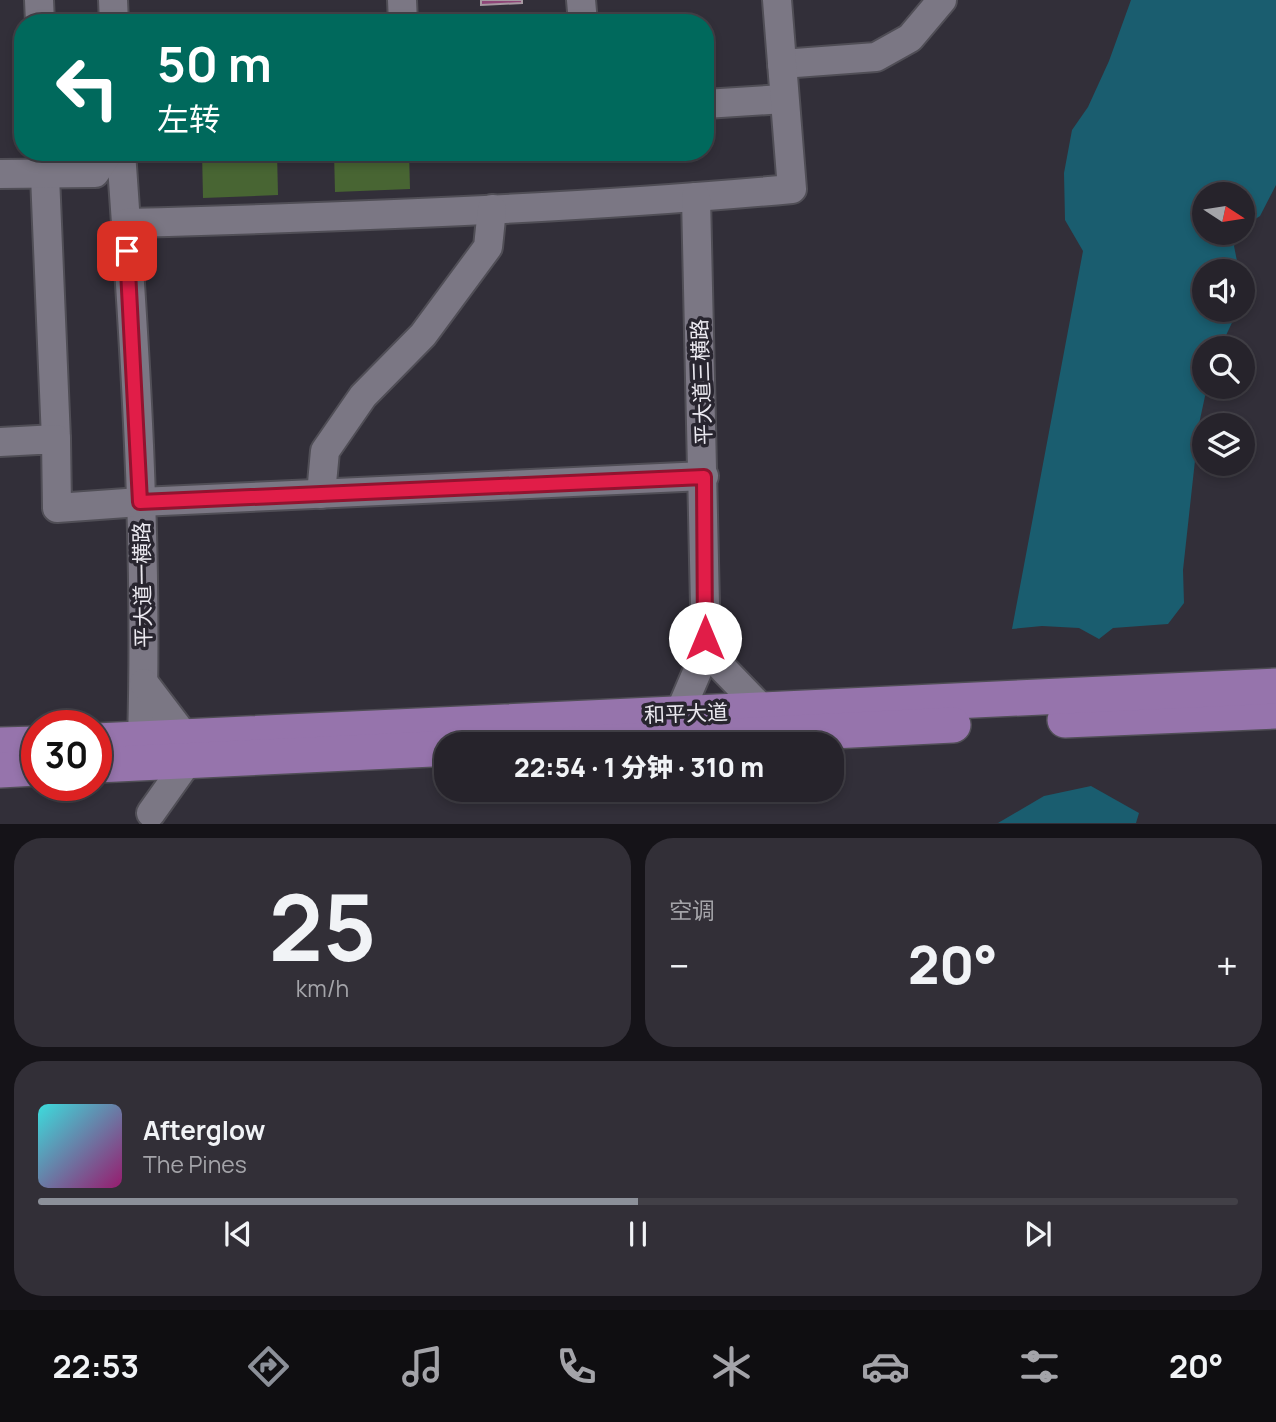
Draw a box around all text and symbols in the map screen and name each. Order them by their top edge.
text: 50 m [157,30,272,97]
icon: left [42,42,133,133]
text: 左转 [157,97,221,141]
north arrow [1192,182,1255,245]
map controls [1192,182,1255,476]
pin [97,221,157,281]
icon: arrive [108,232,146,270]
button: sound [1192,259,1255,322]
street label: 平大道三横路 [685,319,717,445]
button: search [1192,336,1255,399]
button: layers [1192,413,1255,476]
street label: 平大道一横路 [127,522,157,648]
position arrow [668,601,742,675]
street label: 和平大道 [644,698,728,728]
speed limit sign: 30 [21,710,112,801]
text: 22:54 · 1 分钟 · 310 m [514,749,764,785]
text: 25 [269,864,376,988]
text: 空调 [669,894,715,926]
text: 20° [908,929,998,1000]
text: − [669,939,690,991]
text: + [1216,939,1238,991]
text: km/h [296,972,349,1004]
text: Afterglow [143,1112,265,1148]
text: The Pines [143,1148,247,1180]
icon: previous [219,1215,257,1253]
icon: pause [619,1215,657,1253]
icon: next [1019,1215,1057,1253]
icon: directions [244,1342,293,1391]
icon: music [398,1342,447,1391]
icon: phone [552,1342,601,1391]
icon: climate [707,1342,756,1391]
icon: car [861,1342,910,1391]
icon: filters [1015,1342,1064,1391]
text: 22:53 [53,1344,139,1388]
text: 20° [1169,1344,1223,1388]

